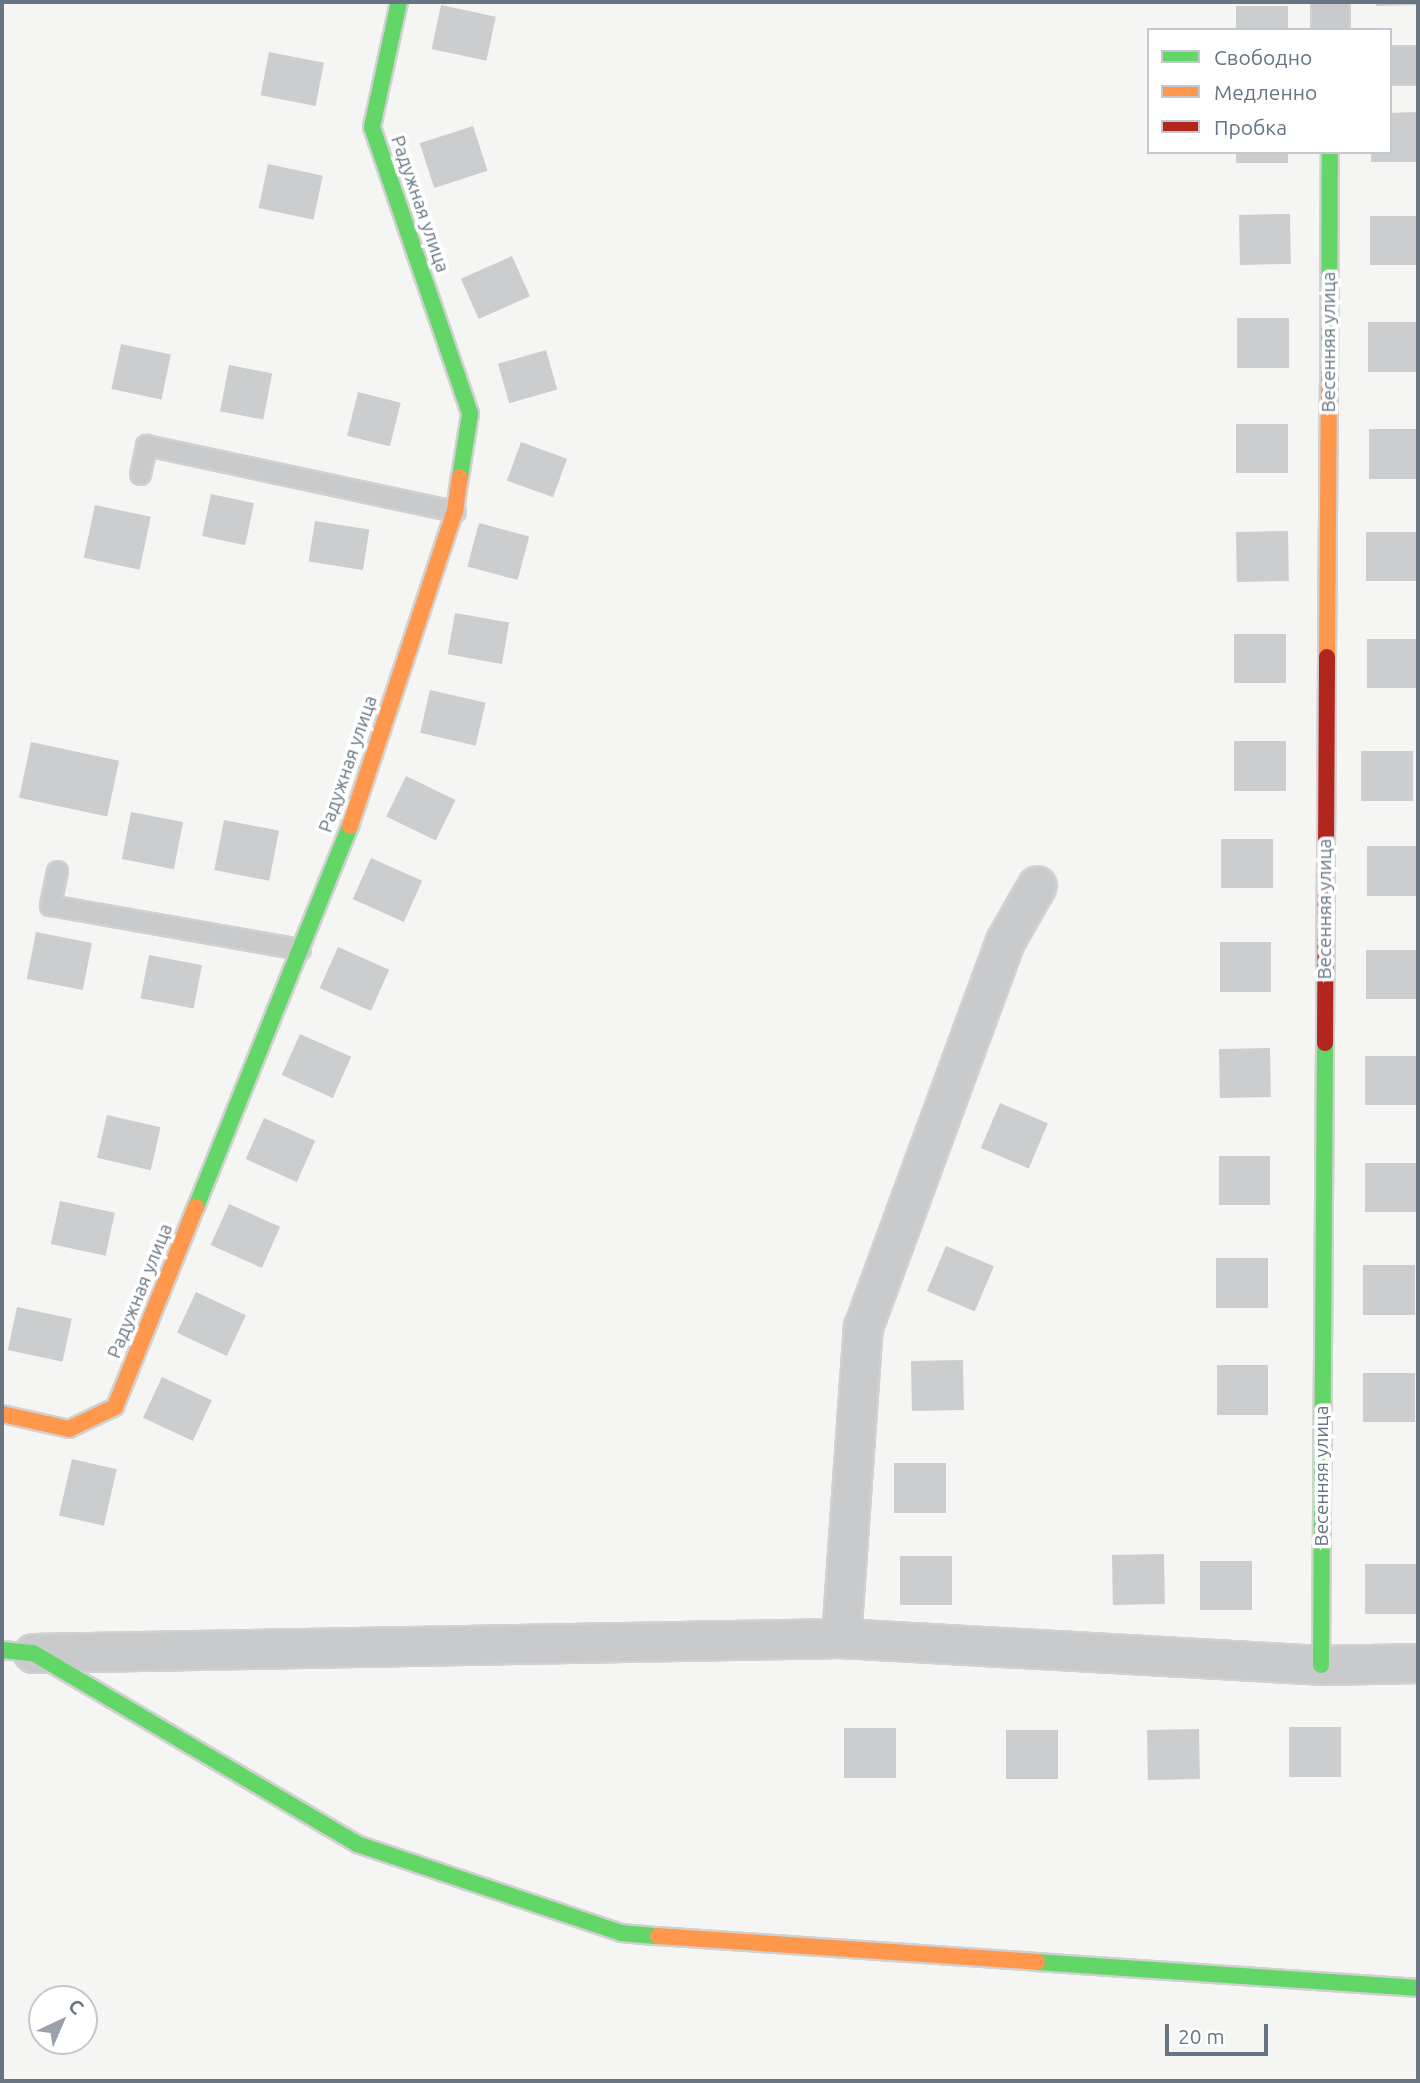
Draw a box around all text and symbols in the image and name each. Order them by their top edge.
legend [1147,28,1392,154]
text: Свободно [1214,45,1312,69]
text: Медленно [1214,80,1317,104]
text: Пробка [1214,115,1287,139]
street label: Радужная улица [386,133,454,275]
street label: Весенняя улица [1318,272,1340,412]
street label: Радужная улица [314,693,382,835]
street label: Весенняя улица [1314,839,1336,979]
street label: Радужная улица [103,1220,177,1362]
street label: Весенняя улица [1311,1406,1333,1546]
north arrow [28,1985,98,2055]
text: С [64,1994,88,2018]
scale bar [1168,2010,1271,2054]
text: 20 m [1178,2024,1225,2048]

